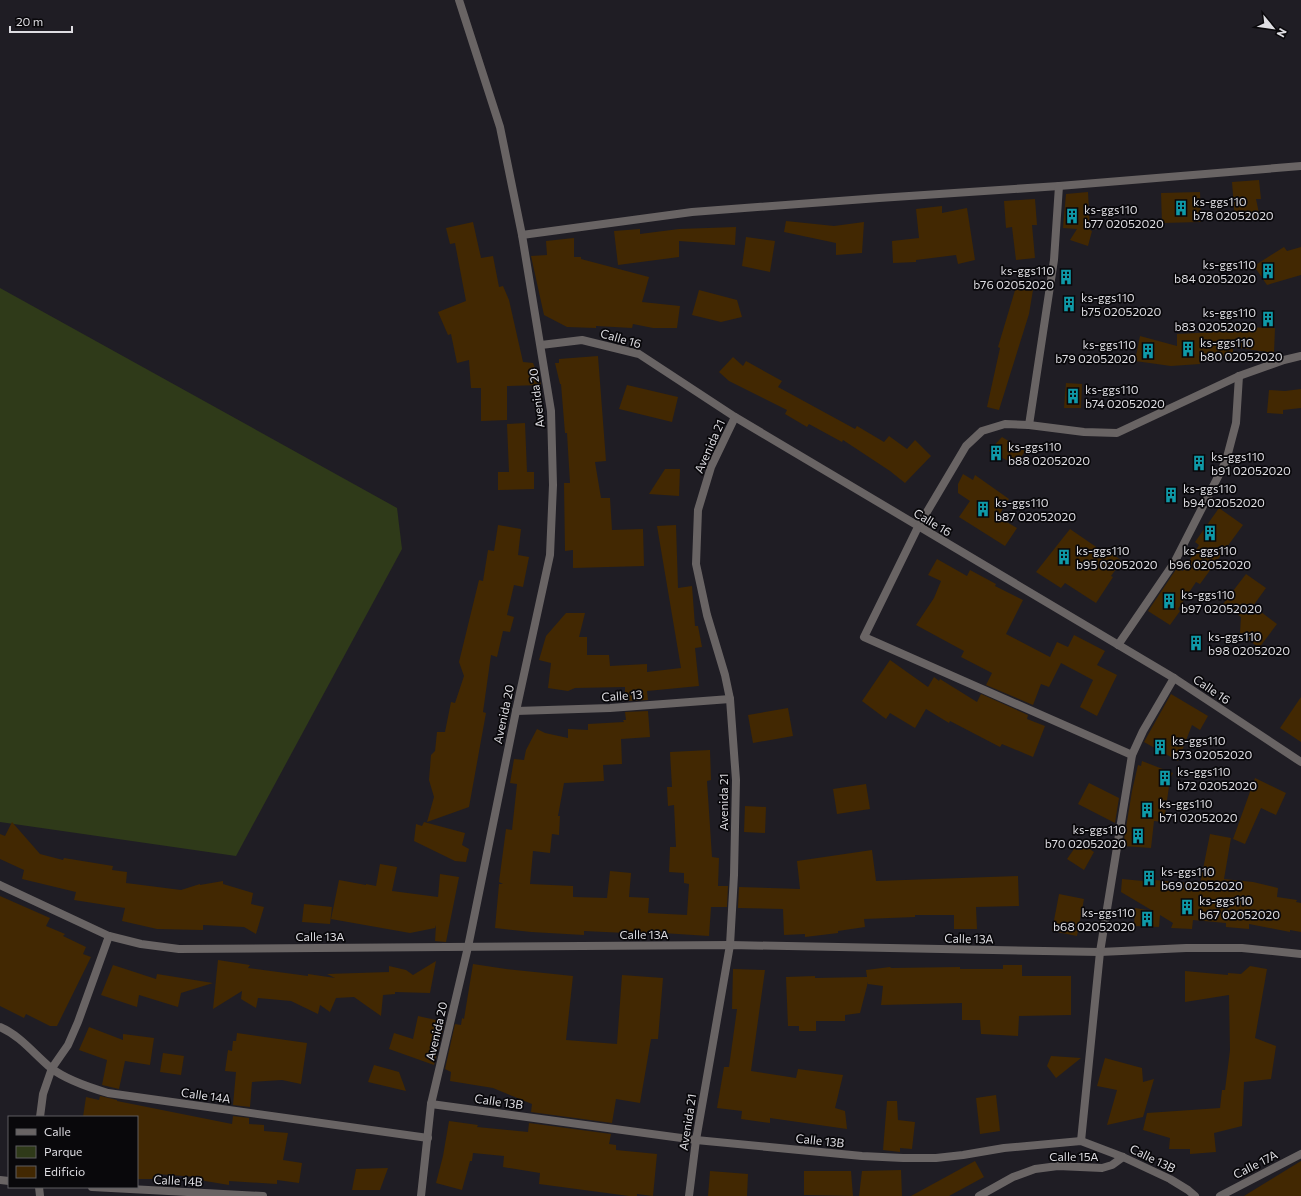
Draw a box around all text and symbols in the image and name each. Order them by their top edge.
scale bar [10,8,72,34]
north arrow [1253,8,1293,48]
text: 20 m [16,14,43,28]
text: N [1274,26,1290,40]
place label: ks-ggs110 b78 02052020 [1193,194,1274,222]
building icon: ks-ggs110 b78 02052020 [1172,199,1190,217]
place label: ks-ggs110 b77 02052020 [1084,202,1164,230]
building icon: ks-ggs110 b77 02052020 [1063,207,1081,225]
place label: ks-ggs110 b84 02052020 [1174,257,1256,285]
building icon: ks-ggs110 b84 02052020 [1259,262,1277,280]
place label: ks-ggs110 b76 02052020 [973,263,1054,291]
building icon: ks-ggs110 b76 02052020 [1057,268,1075,286]
place label: ks-ggs110 b75 02052020 [1081,290,1161,318]
building icon: ks-ggs110 b75 02052020 [1060,295,1078,313]
place label: ks-ggs110 b83 02052020 [1174,305,1256,333]
building icon: ks-ggs110 b83 02052020 [1259,310,1277,328]
street label: Calle 16 [599,326,643,350]
place label: ks-ggs110 b80 02052020 [1200,335,1283,363]
place label: ks-ggs110 b79 02052020 [1055,337,1136,365]
building icon: ks-ggs110 b80 02052020 [1179,340,1197,358]
building icon: ks-ggs110 b79 02052020 [1139,342,1157,360]
street label: Avenida 20 [525,367,547,429]
place label: ks-ggs110 b74 02052020 [1085,382,1165,410]
building icon: ks-ggs110 b74 02052020 [1064,387,1082,405]
street label: Avenida 21 [691,417,727,475]
place label: ks-ggs110 b88 02052020 [1008,439,1090,467]
building icon: ks-ggs110 b88 02052020 [987,444,1005,462]
place label: ks-ggs110 b91 02052020 [1211,449,1291,477]
building icon: ks-ggs110 b91 02052020 [1190,454,1208,472]
place label: ks-ggs110 b94 02052020 [1183,481,1265,509]
building icon: ks-ggs110 b94 02052020 [1162,486,1180,504]
place label: ks-ggs110 b87 02052020 [995,495,1076,523]
building icon: ks-ggs110 b87 02052020 [974,500,992,518]
street label: Calle 16 [912,505,954,539]
building icon: ks-ggs110 b96 02052020 [1201,524,1219,542]
place label: ks-ggs110 b95 02052020 [1076,543,1158,571]
place label: ks-ggs110 b96 02052020 [1169,543,1251,571]
building icon: ks-ggs110 b95 02052020 [1055,548,1073,566]
place label: ks-ggs110 b97 02052020 [1181,587,1262,615]
building icon: ks-ggs110 b97 02052020 [1160,592,1178,610]
place label: ks-ggs110 b98 02052020 [1208,629,1290,657]
building icon: ks-ggs110 b98 02052020 [1187,634,1205,652]
street label: Calle 16 [1191,672,1233,706]
street label: Avenida 20 [490,683,516,745]
street label: Calle 13 [601,687,643,703]
place label: ks-ggs110 b73 02052020 [1172,733,1252,761]
building icon: ks-ggs110 b73 02052020 [1151,738,1169,756]
place label: ks-ggs110 b72 02052020 [1177,764,1257,792]
building icon: ks-ggs110 b72 02052020 [1156,769,1174,787]
street label: Avenida 21 [716,773,730,831]
place label: ks-ggs110 b71 02052020 [1159,796,1238,824]
building icon: ks-ggs110 b71 02052020 [1138,801,1156,819]
place label: ks-ggs110 b70 02052020 [1045,822,1126,850]
building icon: ks-ggs110 b70 02052020 [1129,827,1147,845]
place label: ks-ggs110 b69 02052020 [1161,864,1243,892]
building icon: ks-ggs110 b69 02052020 [1140,869,1158,887]
place label: ks-ggs110 b67 02052020 [1199,893,1280,921]
building icon: ks-ggs110 b67 02052020 [1178,898,1196,916]
place label: ks-ggs110 b68 02052020 [1053,905,1135,933]
building icon: ks-ggs110 b68 02052020 [1138,910,1156,928]
street label: Calle 13A [619,927,669,941]
street label: Calle 13A [295,929,345,943]
street label: Calle 13A [944,931,994,945]
street label: Avenida 20 [422,1000,450,1062]
street label: Calle 14A [180,1085,232,1105]
street label: Calle 13B [474,1091,524,1111]
street label: Avenida 21 [676,1093,698,1151]
legend [8,1116,138,1188]
text: Calle [44,1124,71,1138]
street label: Calle 13B [795,1130,845,1150]
street label: Calle 13B [1128,1141,1178,1175]
text: Parque [44,1144,82,1158]
street label: Calle 17A [1230,1147,1280,1181]
street label: Calle 15A [1049,1149,1099,1163]
text: Edificio [44,1164,85,1178]
street label: Calle 14B [153,1172,203,1188]

